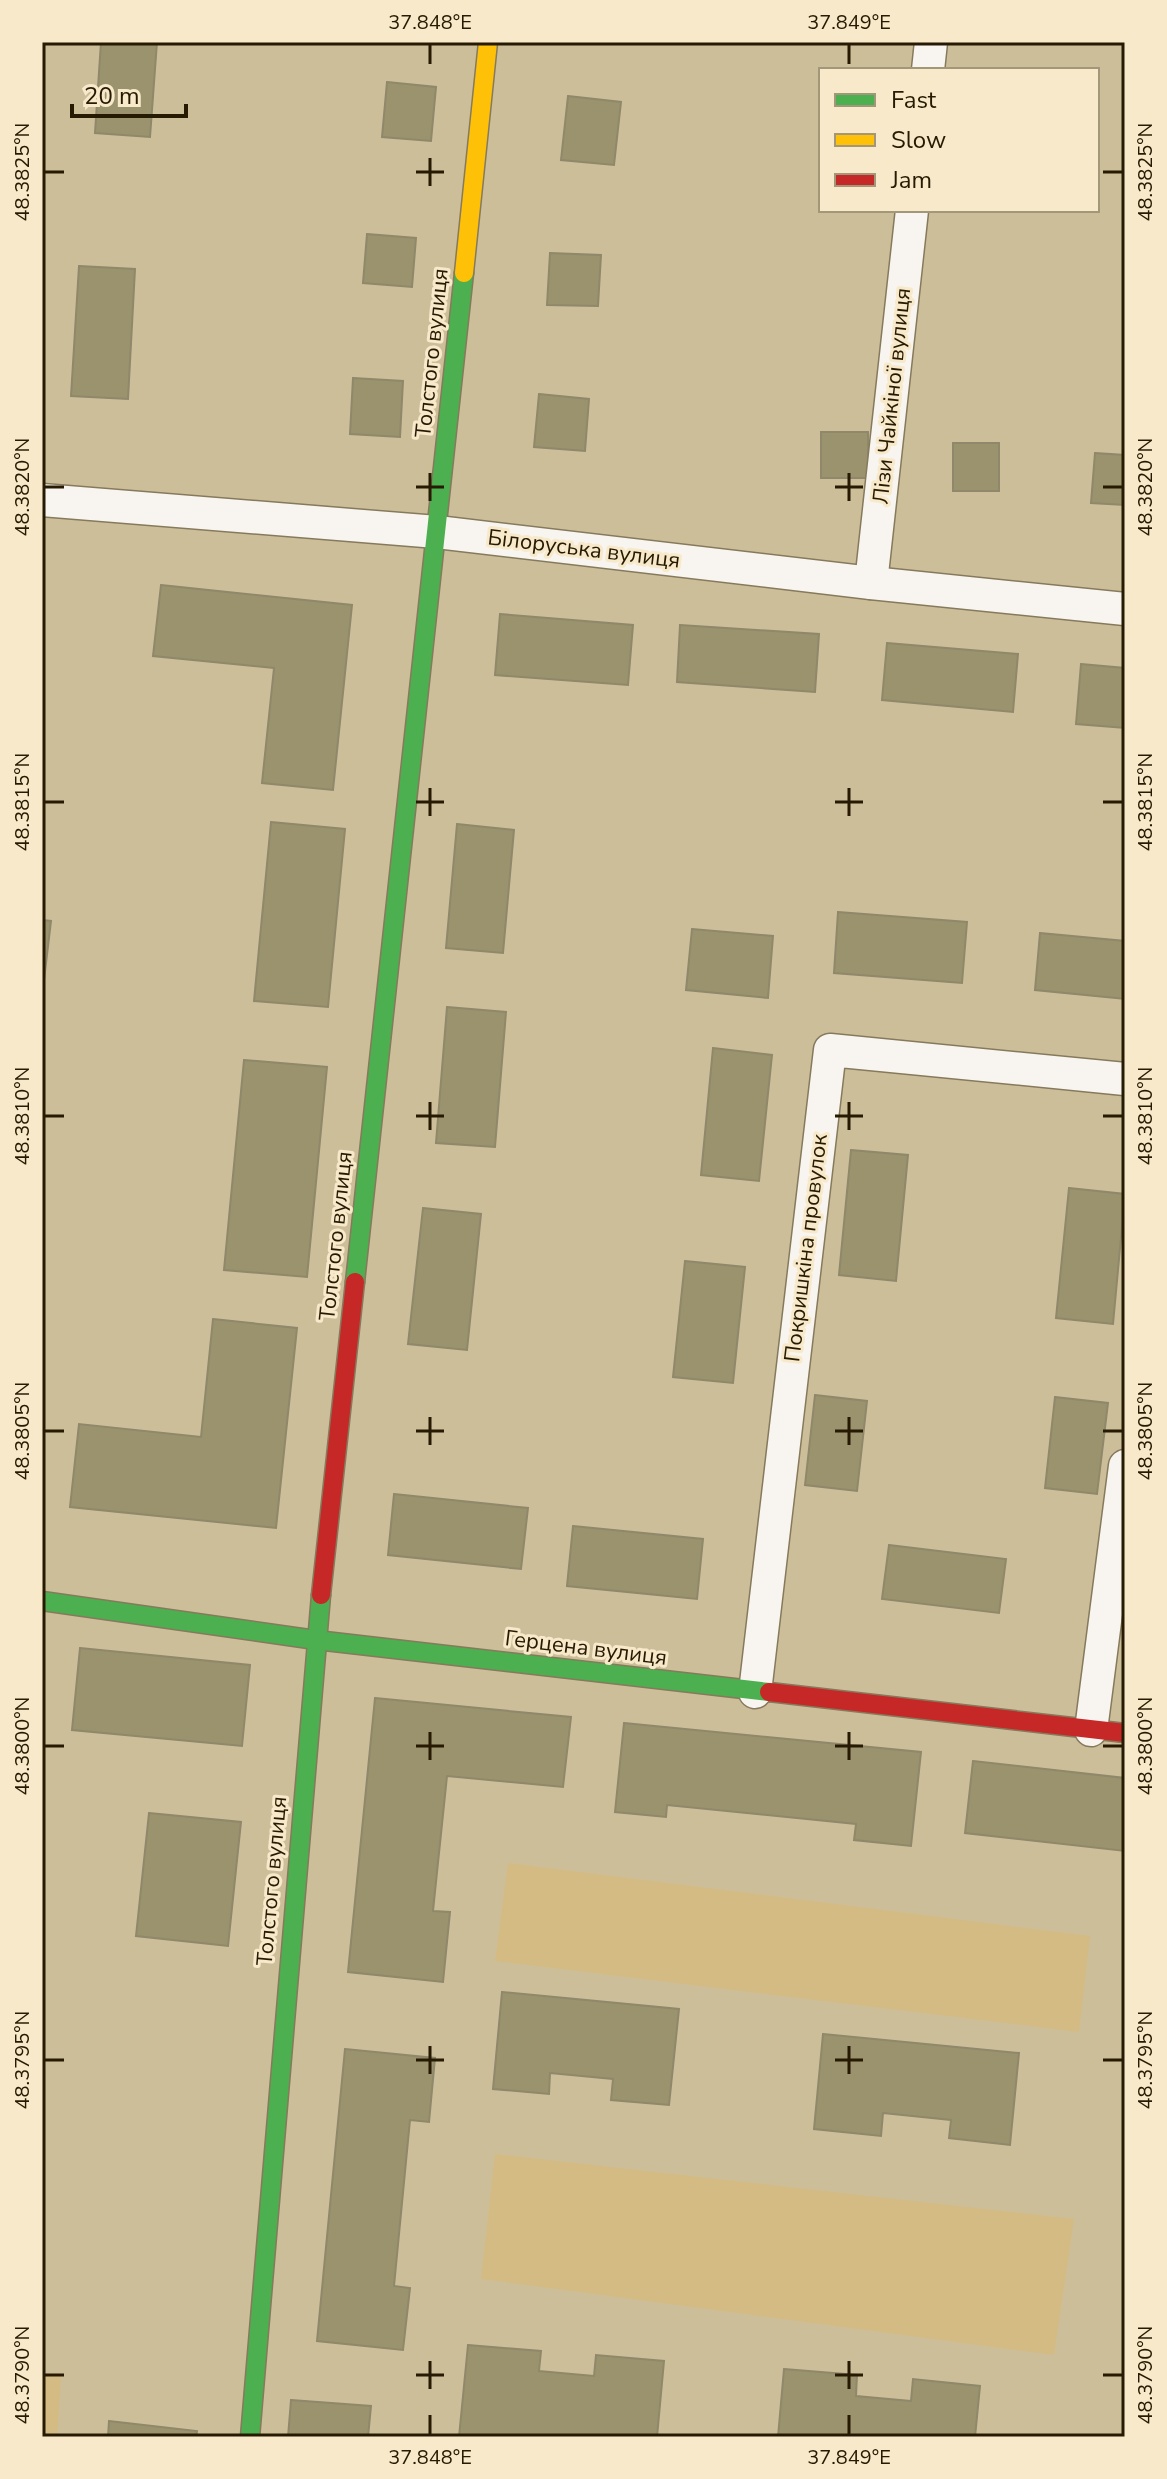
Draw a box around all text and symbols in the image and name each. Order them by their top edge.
text: 37.848°E [388,9,472,36]
text: 37.849°E [807,9,891,36]
scale bar [72,68,186,118]
legend [819,68,1099,212]
text: 20 m [84,80,140,112]
text: Fast [891,84,937,116]
text: 48.3825°N [9,123,36,221]
text: 48.3825°N [1132,123,1159,221]
text: Slow [891,124,946,156]
text: Jam [890,164,932,196]
street label: Толстого вулиця [408,267,456,439]
street label: Лізи Чайкіної вулиця [866,286,918,506]
text: 48.3820°N [9,438,36,536]
text: 48.3820°N [1132,438,1159,536]
street label: Білоруська вулиця [486,522,682,576]
text: 48.3815°N [9,753,36,851]
text: 48.3815°N [1132,753,1159,851]
text: 48.3810°N [9,1067,36,1165]
text: 48.3810°N [1132,1067,1159,1165]
street label: Покришкіна провулок [777,1132,835,1364]
street label: Толстого вулиця [312,1150,360,1322]
text: 48.3805°N [9,1382,36,1480]
text: 48.3805°N [1132,1382,1159,1480]
street label: Герцена вулиця [503,1623,669,1673]
text: 48.3800°N [9,1697,36,1795]
text: 48.3800°N [1132,1697,1159,1795]
street label: Толстого вулиця [250,1795,294,1967]
text: 48.3795°N [9,2011,36,2109]
text: 48.3795°N [1132,2011,1159,2109]
text: 48.3790°N [9,2326,36,2424]
text: 48.3790°N [1132,2326,1159,2424]
text: 37.848°E [388,2444,472,2471]
text: 37.849°E [807,2444,891,2471]

